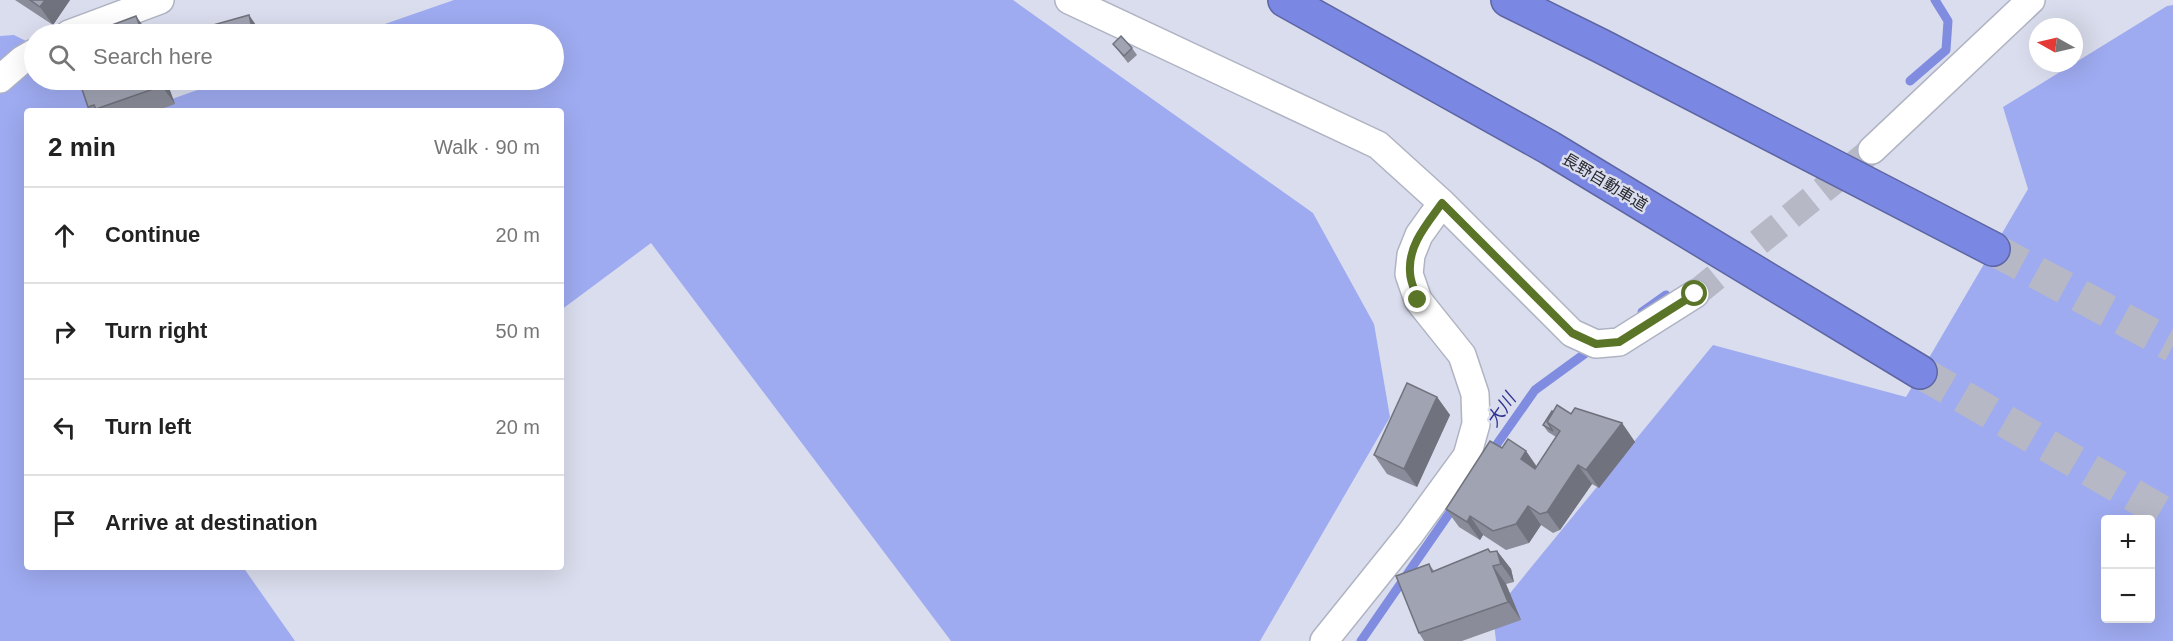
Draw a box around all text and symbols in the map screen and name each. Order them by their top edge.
north arrow [2029,18,2083,72]
search box [24,24,564,90]
icon: search [45,41,78,74]
text: Search here [93,44,213,69]
text: 2 min [48,132,116,162]
text: Walk · 90 m [434,136,540,158]
street label: 長野自動車道 [1559,150,1651,214]
icon: ahead [48,219,81,252]
text: Continue [105,222,200,247]
text: 20 m [496,224,540,246]
route start [1681,280,1707,306]
route end [1404,286,1430,312]
icon: right [48,315,81,348]
text: Turn right [105,318,207,343]
text: 50 m [496,320,540,342]
water label: 大川 [1482,388,1521,430]
icon: left [48,411,81,444]
text: Turn left [105,414,191,439]
text: 20 m [496,416,540,438]
icon: arrive [48,507,81,540]
text: Arrive at destination [105,510,318,535]
map controls [2101,515,2155,623]
button: + [2101,515,2155,569]
button: − [2101,569,2155,623]

